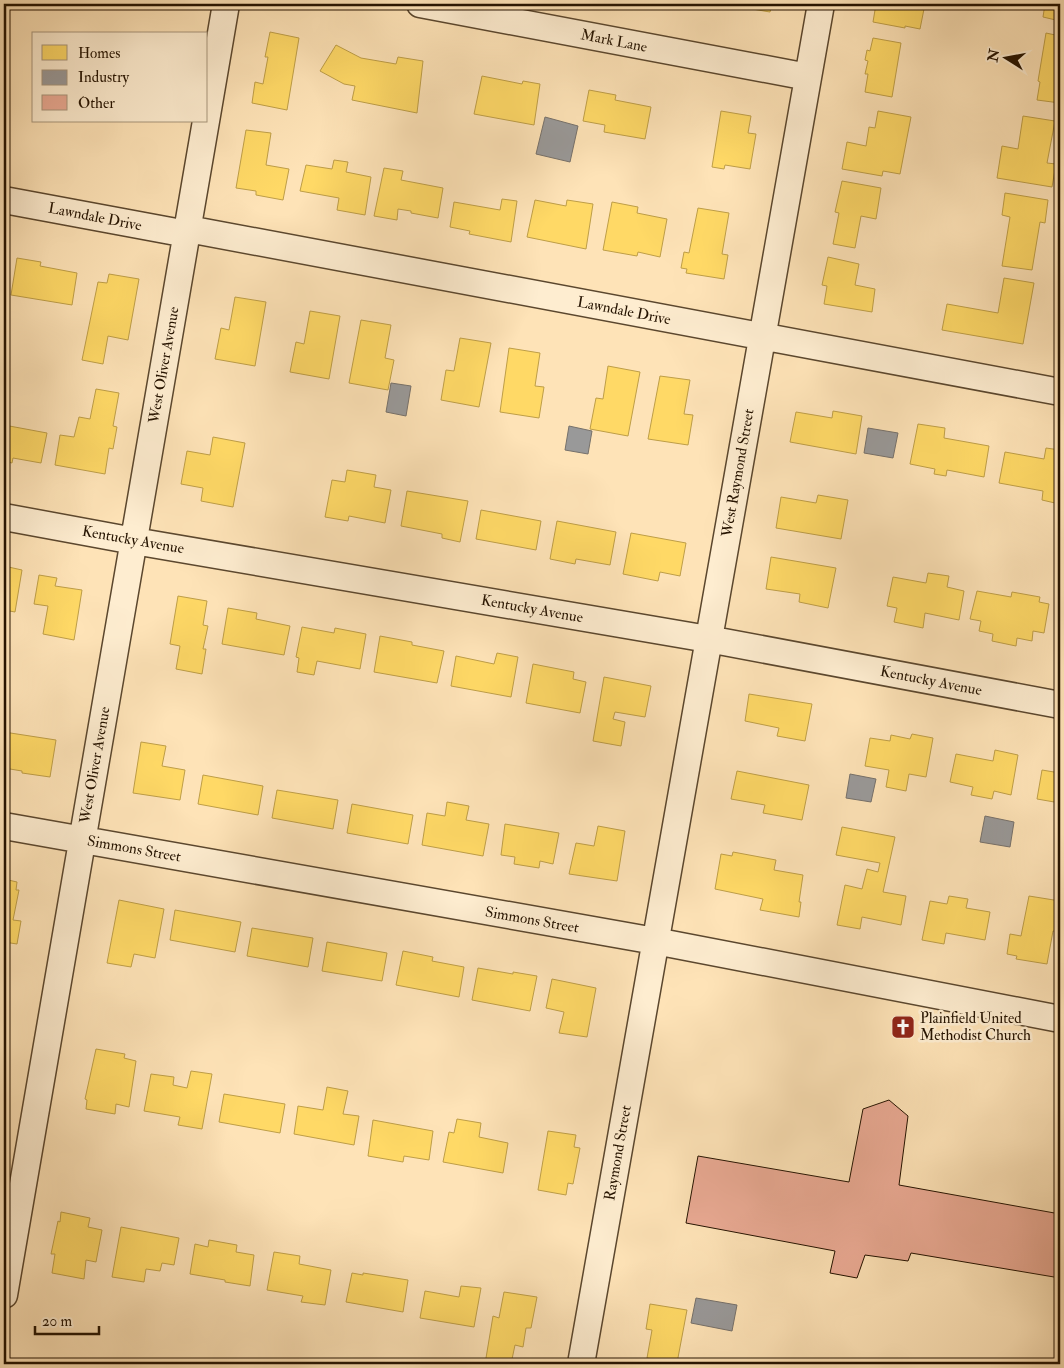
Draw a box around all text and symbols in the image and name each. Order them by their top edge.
street label: Mark Lane [579,25,649,57]
legend [32,32,208,122]
north arrow [982,32,1032,82]
text: Homes [78,44,120,63]
text: N [984,47,1003,64]
text: Industry [78,68,129,87]
text: Other [78,94,115,113]
street label: Lawndale Drive [47,199,143,235]
street label: Lawndale Drive [576,293,672,329]
street label: West Oliver Avenue [144,305,184,426]
street label: West Raymond Street [717,407,759,540]
street label: Kentucky Avenue [81,522,185,558]
street label: Kentucky Avenue [480,591,584,627]
street label: Kentucky Avenue [879,662,983,700]
street label: West Oliver Avenue [75,705,115,826]
street label: Simmons Street [86,831,183,867]
street label: Simmons Street [484,902,581,938]
place label: Plainfield United Methodist Church [920,1009,1031,1045]
church icon: Plainfield United Methodist Church [890,1014,916,1040]
street label: Raymond Street [600,1104,636,1202]
scale bar [35,1303,99,1335]
text: 20 m [42,1312,72,1331]

